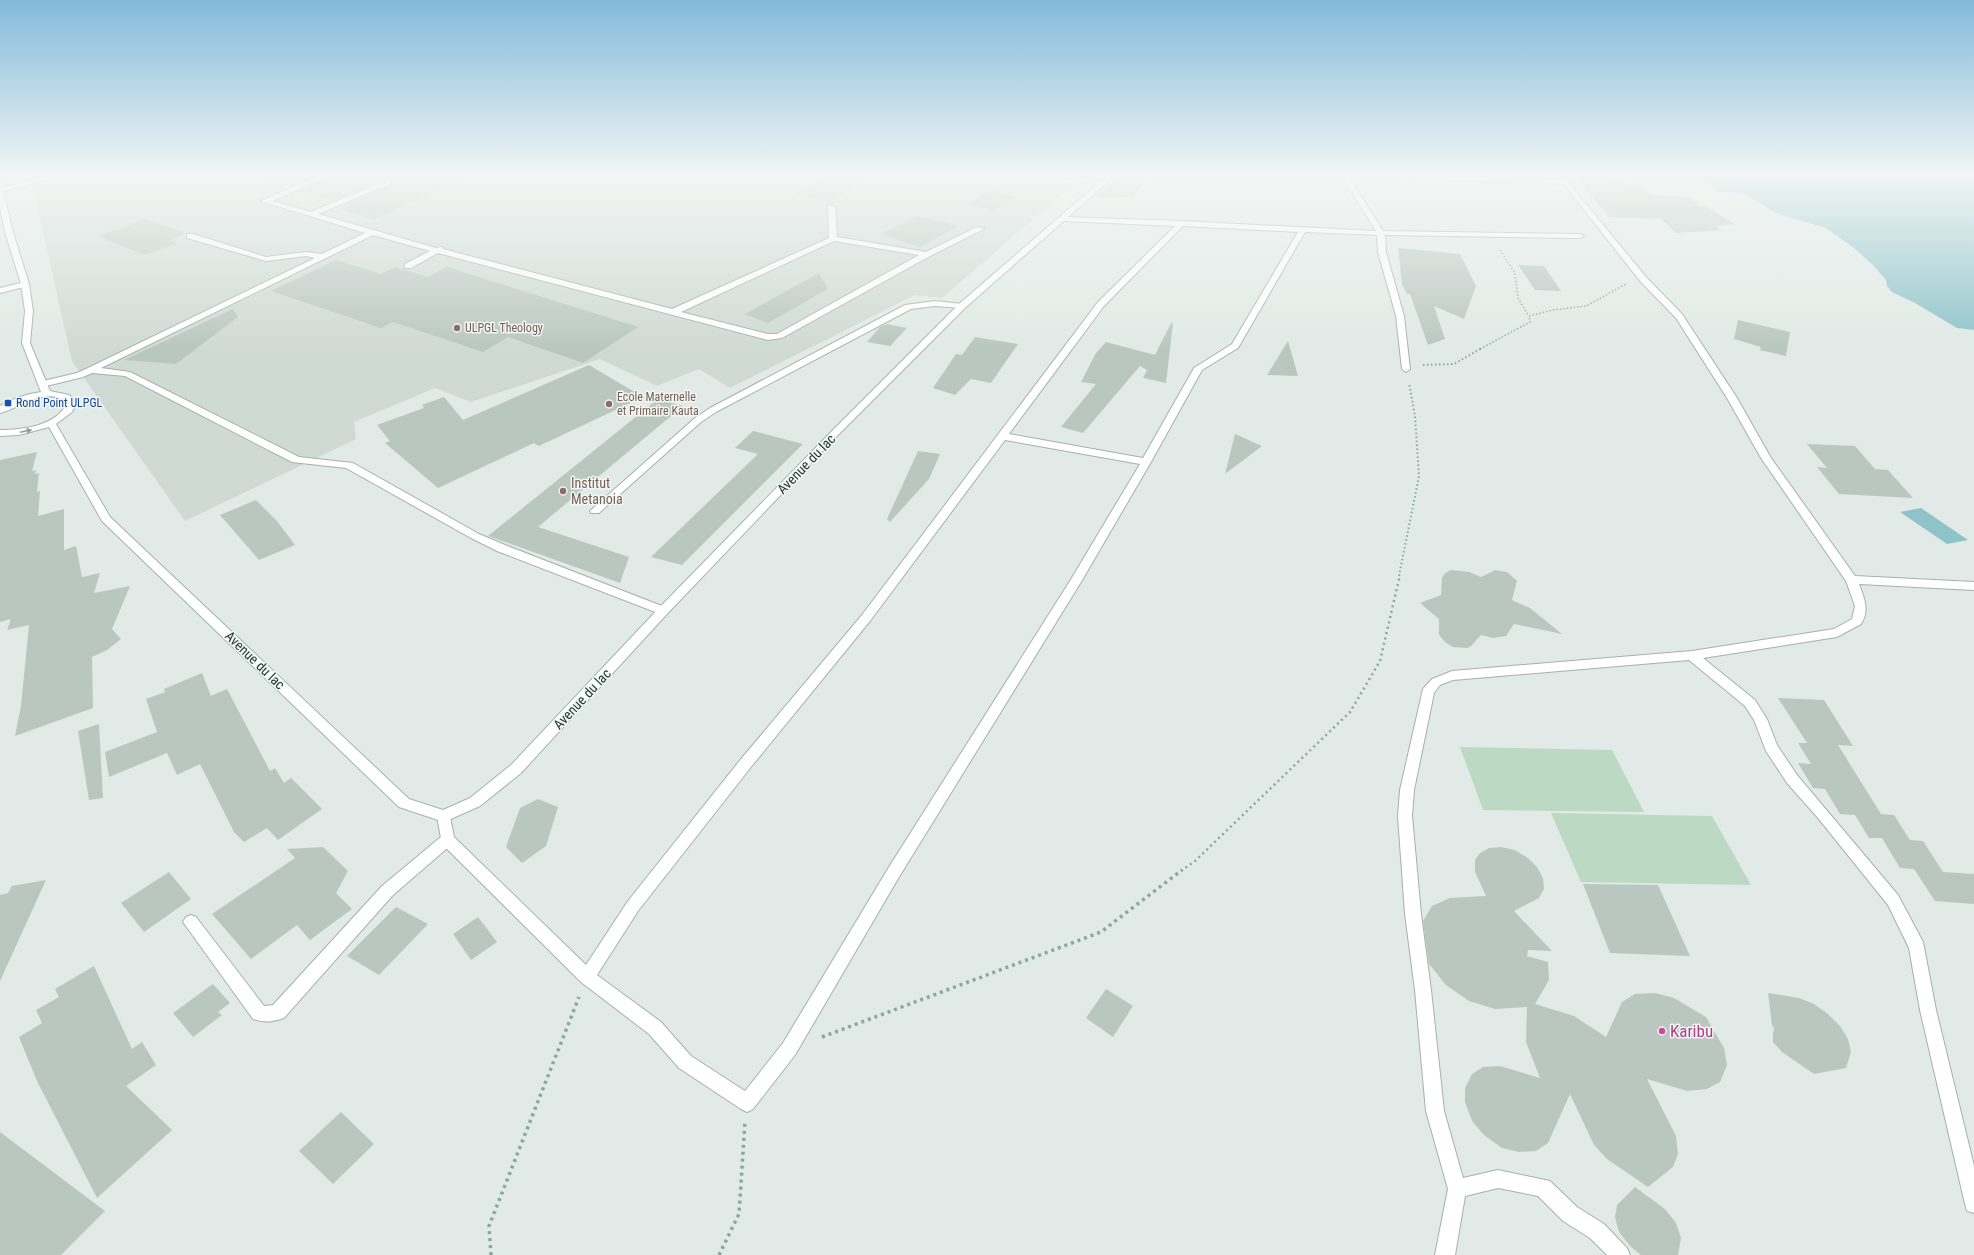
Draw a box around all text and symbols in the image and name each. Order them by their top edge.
place label: ULPGL Theology [465,321,543,335]
marker: ULPGL Theology [452,323,462,333]
place label: Ecole Maternelle et Primaire Kauta [617,390,699,418]
place label: Rond Point ULPGL [16,396,103,410]
marker: Rond Point ULPGL [3,398,13,408]
marker: Ecole Maternelle et Primaire Kauta [604,399,614,409]
one-way arrow [20,427,32,433]
street label: Avenue du lac [774,431,838,497]
place label: Institut Metanoia [571,475,623,507]
marker: Institut Metanoia [558,486,568,496]
street label: Avenue du lac [222,628,288,692]
street label: Avenue du lac [550,665,614,733]
place label: Karibu [1670,1021,1713,1041]
marker: Karibu [1657,1026,1667,1036]

